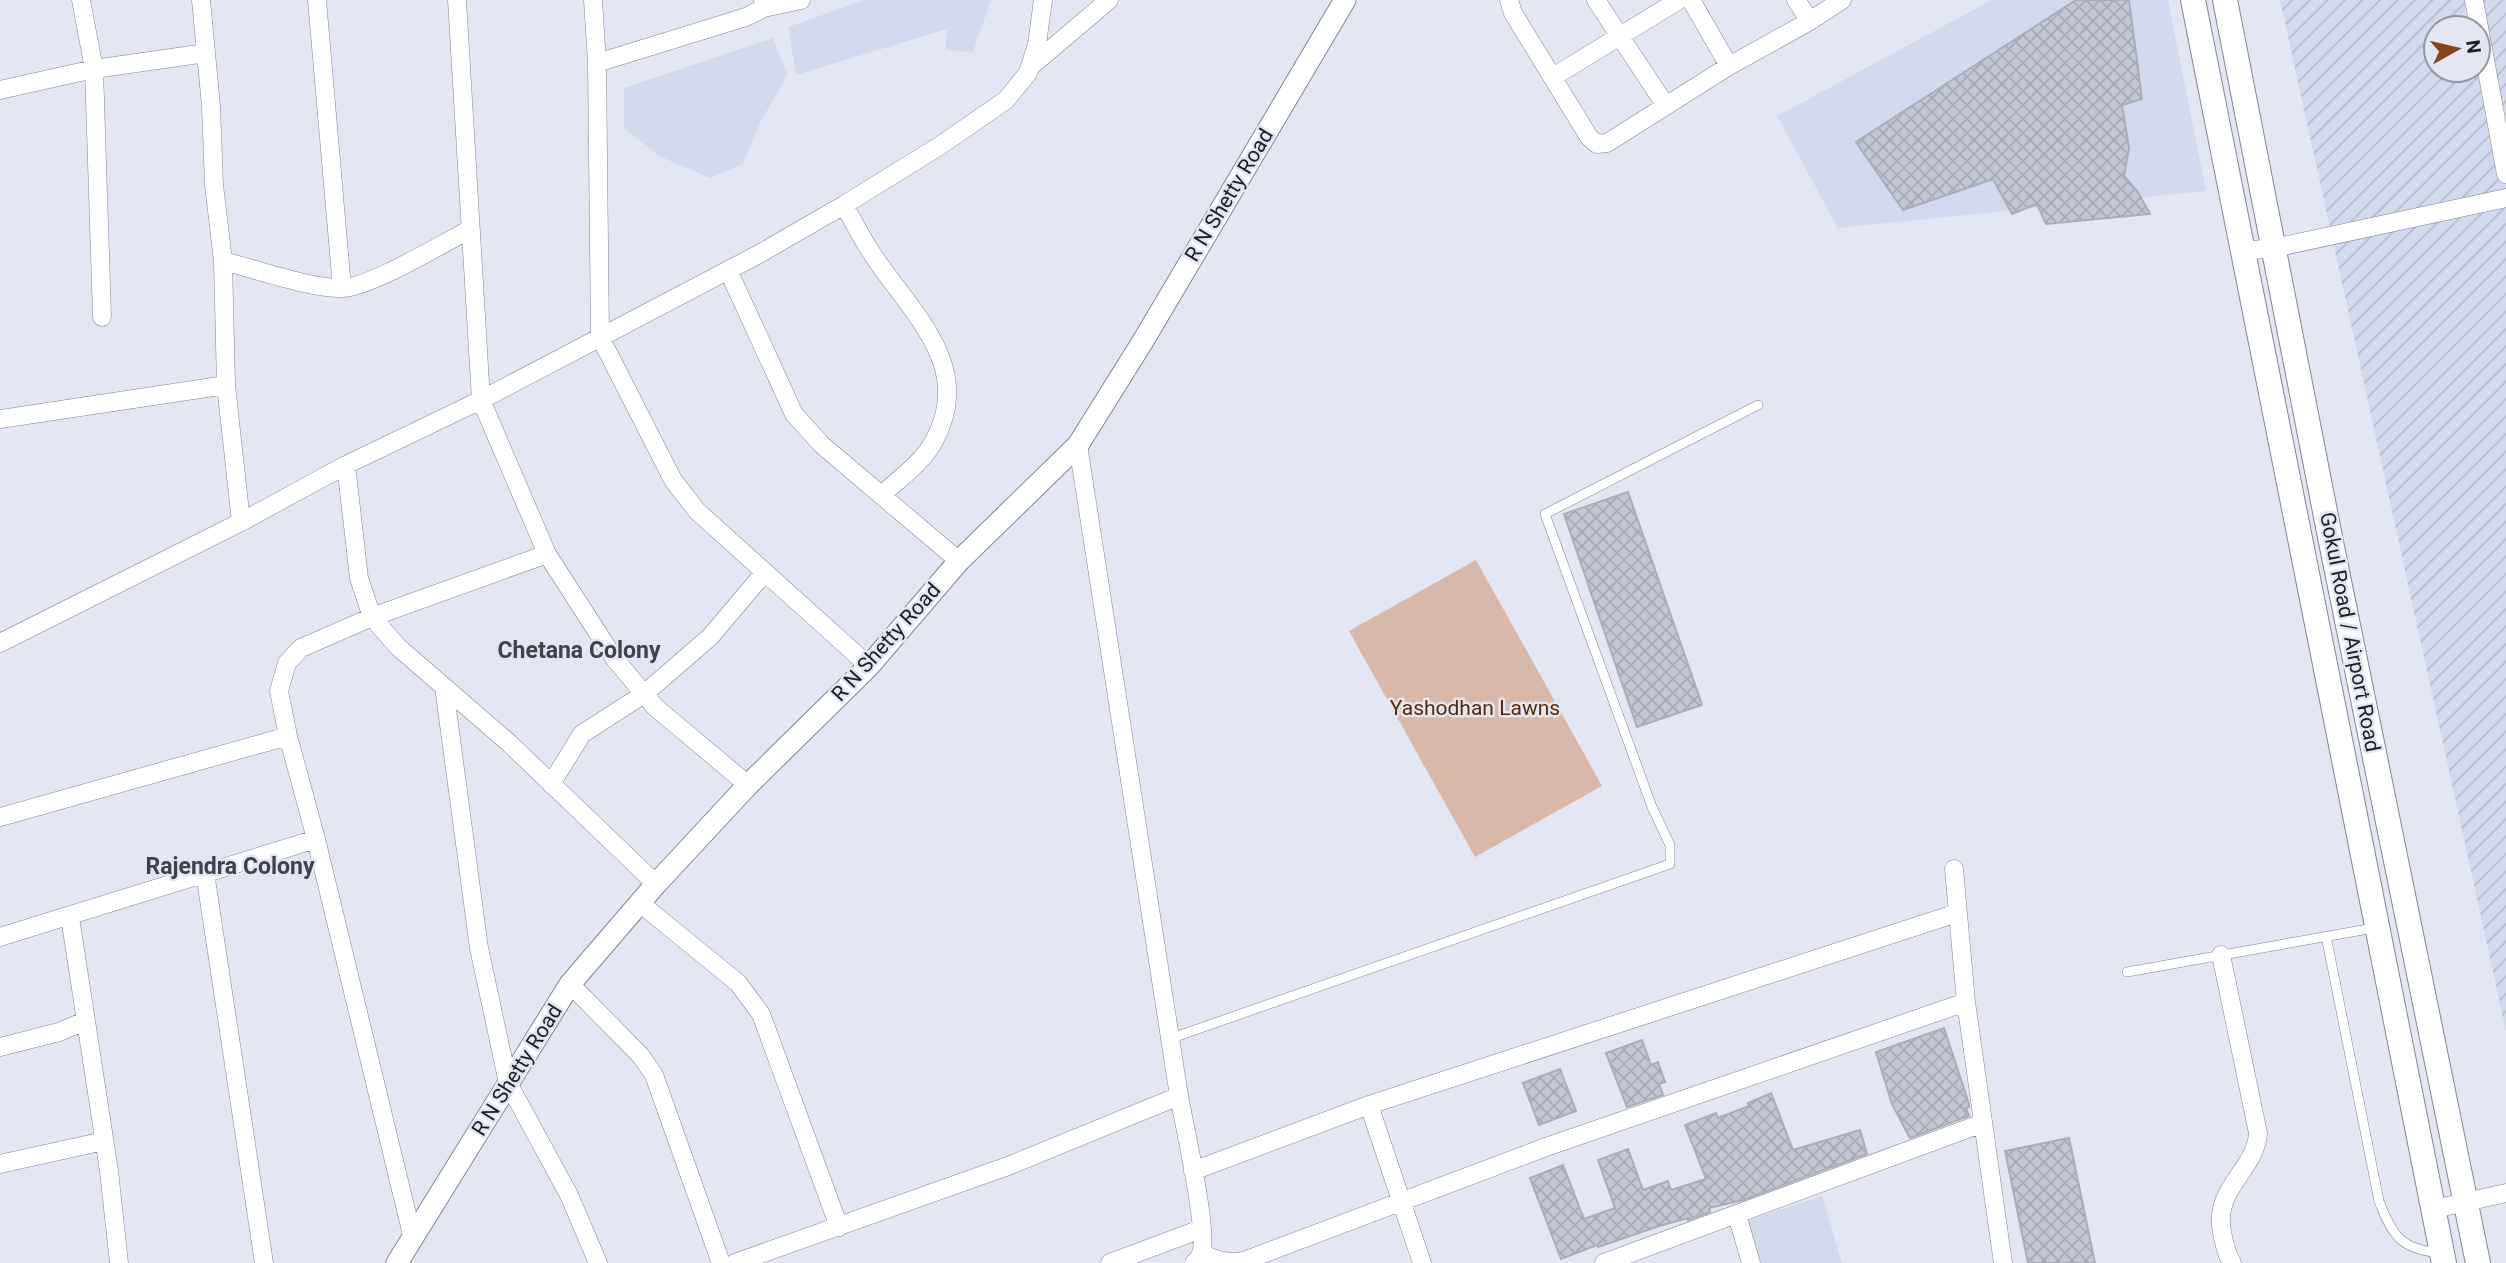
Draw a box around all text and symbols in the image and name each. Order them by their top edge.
north arrow [2422,14,2492,84]
text: N [2461,38,2486,55]
street label: R N Shetty Road [1180,124,1278,266]
street label: Gokul Road / Airport Road [2315,510,2385,754]
street label: R N Shetty Road [827,578,945,706]
district label: Chetana Colony [498,637,661,664]
park label: Yashodhan Lawns [1390,696,1560,720]
district label: Rajendra Colony [146,853,315,880]
street label: R N Shetty Road [467,1000,567,1140]

